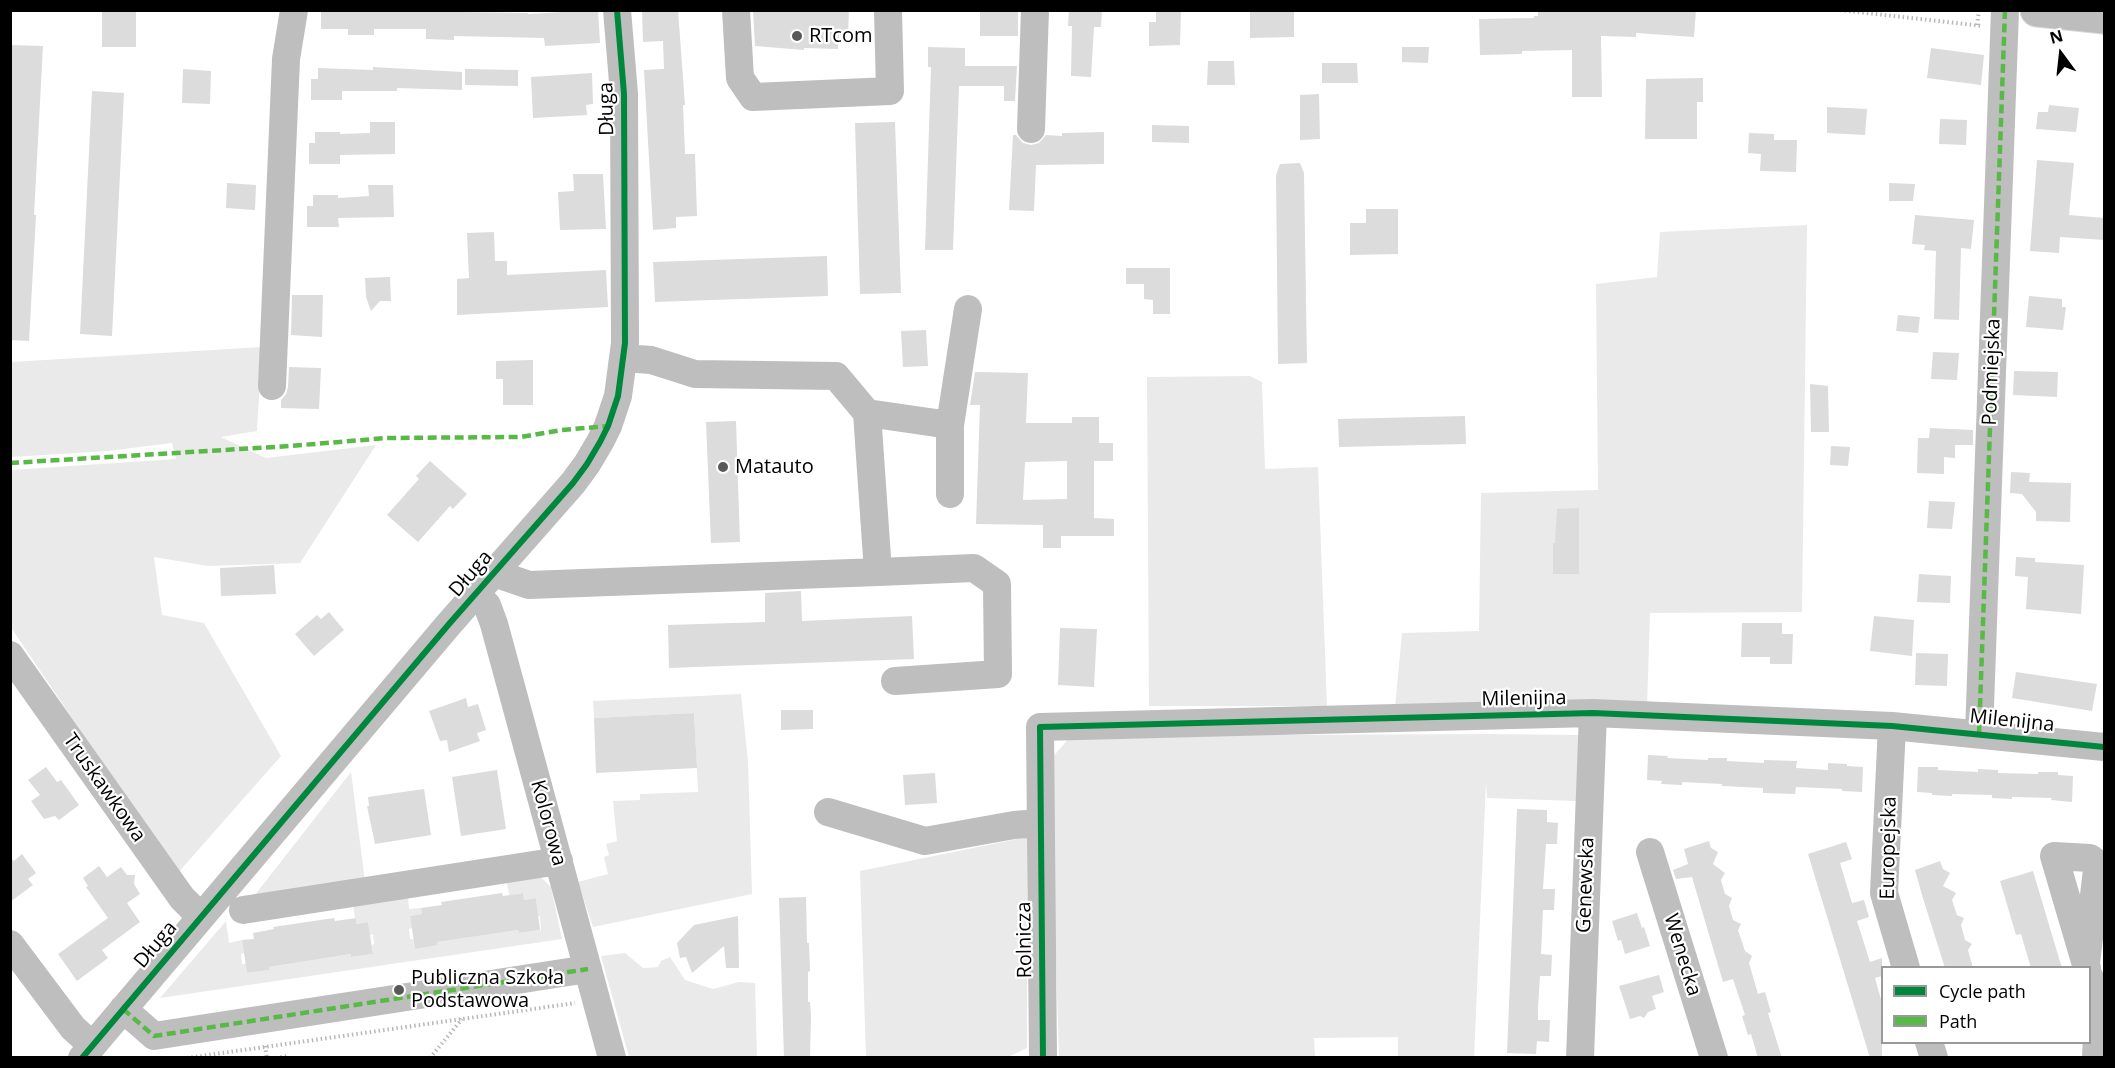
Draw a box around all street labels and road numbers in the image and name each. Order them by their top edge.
street label: Długa [595,82,619,136]
street label: Podmiejska [1978,318,2006,426]
street label: Długa [444,546,498,602]
street label: Milenijna [1481,686,1567,712]
street label: Milenijna [1968,705,2056,737]
street label: Truskawkowa [58,729,150,847]
street label: Kolorowa [525,777,571,869]
street label: Europejska [1876,796,1902,900]
street label: Genewska [1572,837,1600,933]
street label: Rolnicza [1012,901,1038,979]
street label: Wenecka [1658,911,1706,999]
street label: Długa [130,917,182,973]

